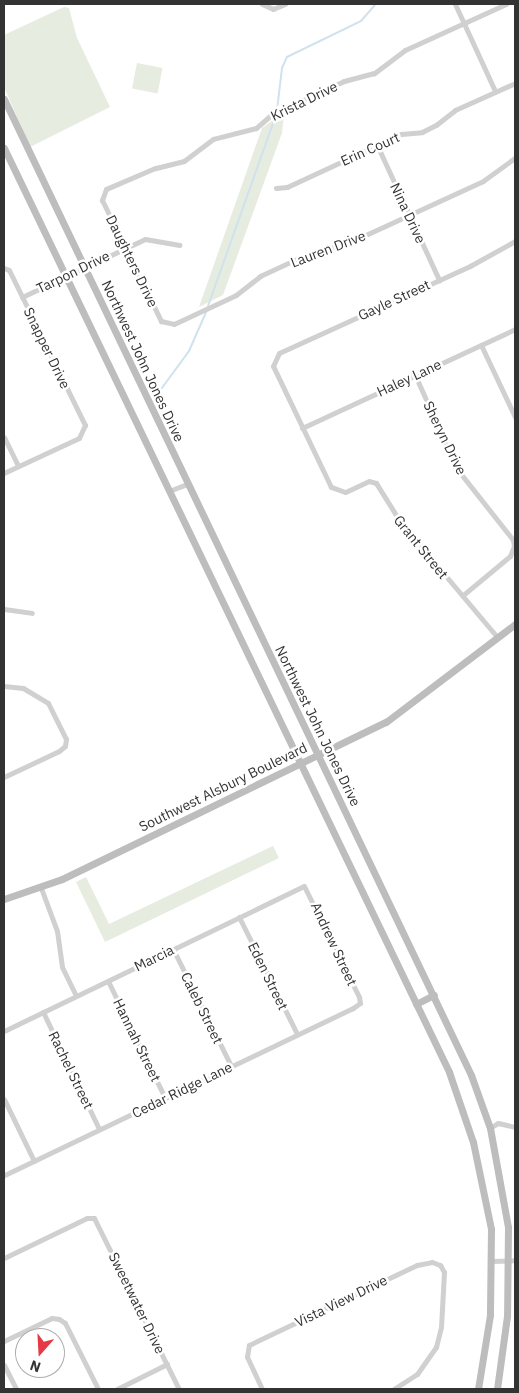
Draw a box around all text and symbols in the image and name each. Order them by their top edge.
street label: Krista Drive [268,78,340,124]
street label: Erin Court [338,129,402,169]
street label: Nina Drive [387,180,429,246]
street label: Daughters Drive [102,212,162,310]
street label: Lauren Drive [288,227,368,271]
street label: Tarpon Drive [34,247,112,297]
street label: Gayle Street [355,276,433,324]
street label: Northwest John Jones Drive [98,277,188,445]
street label: Snapper Drive [20,305,74,391]
street label: Haley Lane [374,356,444,400]
street label: Sheryn Drive [420,398,470,478]
street label: Grant Street [390,512,452,582]
street label: Northwest John Jones Drive [272,643,364,809]
street label: Southwest Alsbury Boulevard [136,739,310,835]
street label: Andrew Street [307,900,361,988]
street label: Eden Street [244,939,292,1013]
street label: Marcia [131,941,177,975]
street label: Caleb Street [177,969,227,1047]
street label: Hannah Street [110,996,164,1084]
street label: Rachel Street [45,1028,97,1112]
street label: Cedar Ridge Lane [129,1058,235,1122]
street label: Sweetwater Drive [105,1250,169,1356]
street label: Vista View Drive [292,1271,390,1331]
north arrow [15,1328,65,1378]
text: N [28,1356,43,1376]

